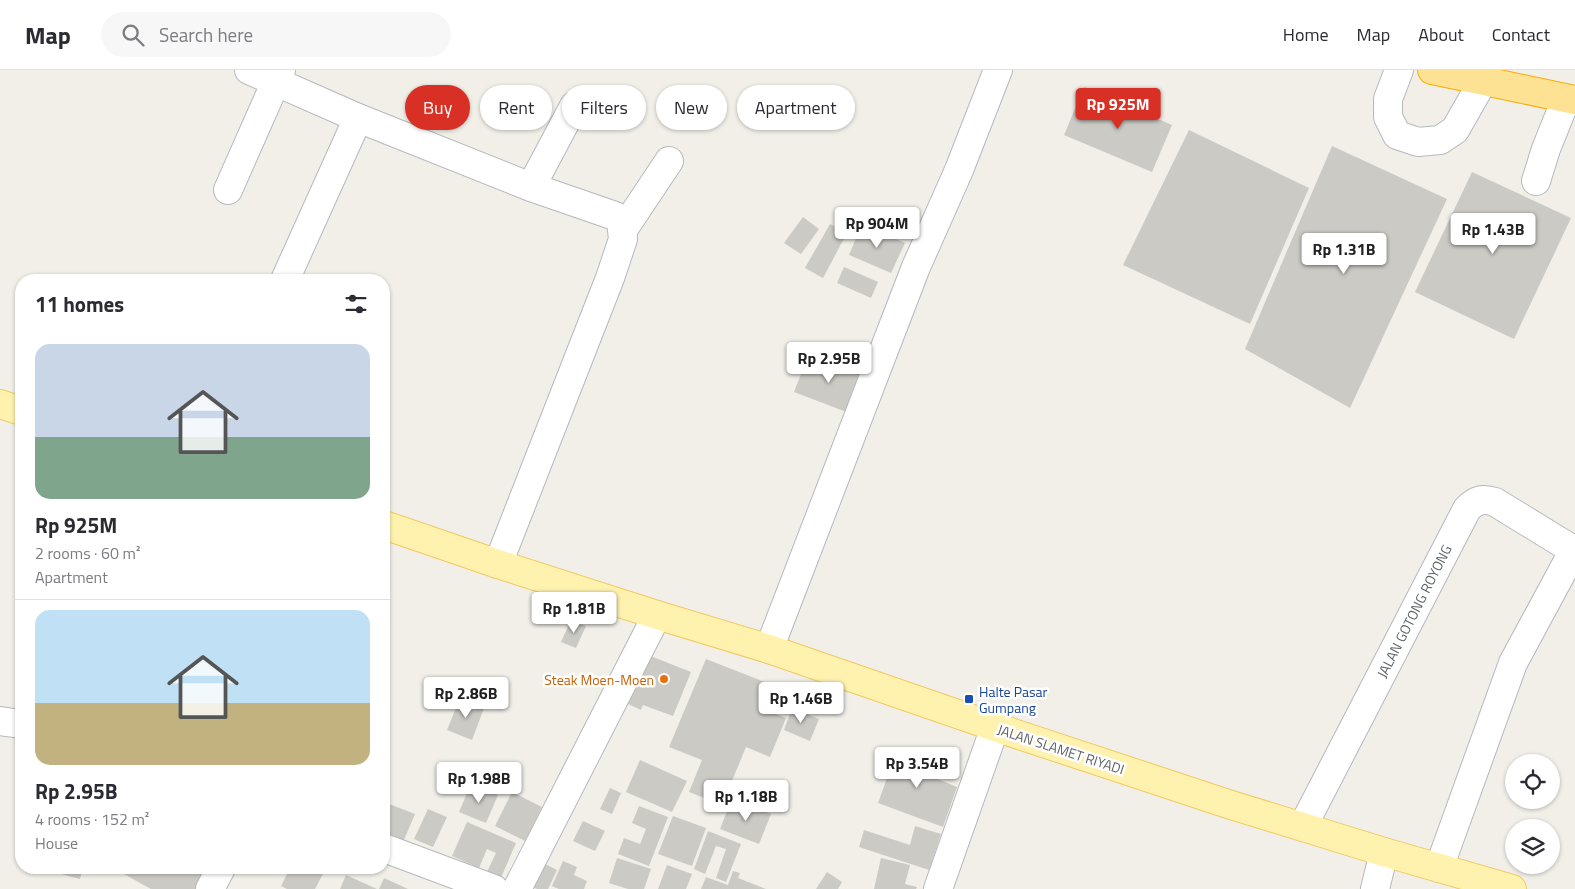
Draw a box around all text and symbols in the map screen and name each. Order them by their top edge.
search box [101,12,451,57]
text: Map [25,17,71,53]
text: Search here [159,20,253,49]
icon: search [119,21,147,49]
text: Home [1283,21,1329,48]
text: Map [1357,21,1390,48]
text: About [1418,21,1464,48]
text: Contact [1492,21,1550,48]
chip: Buy [405,85,470,130]
chip: Rent [480,85,552,130]
chip: Filters [562,85,646,130]
chip: New [656,85,727,130]
chip: Apartment [737,85,855,130]
pin: Rp 925M [1072,88,1164,130]
text: Rp 925M [1087,92,1149,116]
pin: Rp 904M [831,206,923,249]
text: Rp 904M [846,211,908,235]
pin: Rp 1.43B [1441,212,1545,255]
text: Rp 1.43B [1462,217,1524,241]
pin: Rp 1.31B [1292,232,1396,275]
text: Rp 1.31B [1313,237,1375,261]
text: 11 homes [35,288,124,320]
icon: filters [342,290,370,318]
pin: Rp 2.95B [777,342,881,384]
text: Rp 2.95B [798,346,860,370]
icon: home [158,377,248,467]
text: Rp 925M [35,509,117,541]
text: 2 rooms · 60 m² [35,541,140,565]
street label: JALAN GOTONG ROYONG [1371,541,1457,681]
text: Apartment [35,565,108,589]
pin: Rp 1.81B [522,592,626,634]
text: Rp 1.81B [543,596,605,620]
icon: home [158,642,248,732]
place label: Steak Moen-Moen [544,669,654,690]
marker: Steak Moen-Moen [658,673,670,685]
pin: Rp 2.86B [414,676,518,719]
text: Rp 2.86B [435,681,497,705]
place label: Halte Pasar Gumpang [979,681,1048,718]
pin: Rp 1.46B [749,682,853,724]
text: Rp 1.46B [770,686,832,710]
marker: Halte Pasar Gumpang [963,693,975,705]
street label: JALAN SLAMET RIYADI [995,719,1127,779]
pin: Rp 3.54B [865,746,969,789]
text: Rp 3.54B [886,751,948,775]
map controls [1505,754,1560,874]
button: locate [1505,754,1560,809]
pin: Rp 1.98B [427,762,531,804]
text: Rp 1.98B [448,766,510,790]
text: Rp 2.95B [35,775,118,807]
pin: Rp 1.18B [694,780,798,822]
text: Rp 1.18B [715,784,777,808]
text: 4 rooms · 152 m² [35,807,149,831]
button: layers [1505,819,1560,874]
text: House [35,831,78,855]

